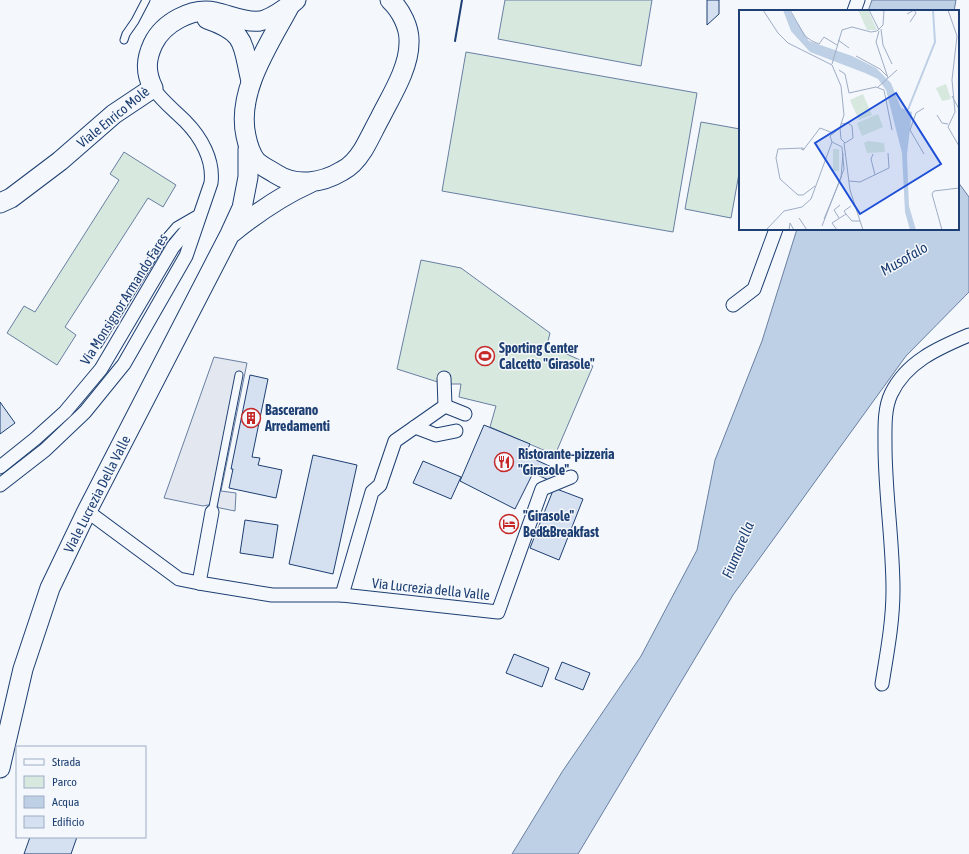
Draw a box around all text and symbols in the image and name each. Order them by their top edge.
inset map [739,10,959,230]
street label: Viale Enrico Molè [74,83,152,151]
street label: Via Monsignor Armando Fares [77,230,171,368]
water label: Musofalo [877,238,930,279]
place label: Sporting Center Calcetto "Girasole" [499,340,595,372]
sports icon: Sporting Center Calcetto "Girasole" [474,345,496,367]
place label: Bascerano Arredamenti [264,402,330,434]
building icon: Bascerano Arredamenti [240,407,262,429]
street label: Viale Lucrezia Della Valle [60,433,134,555]
place label: Ristorante-pizzeria "Girasole" [518,446,615,478]
restaurant icon: Ristorante-pizzeria "Girasole" [493,451,515,473]
place label: "Girasole" Bed&Breakfast [523,508,599,540]
hotel icon: "Girasole" Bed&Breakfast [498,513,520,535]
water label: Fiumarella [718,519,757,581]
street label: Via Lucrezia della Valle [371,575,491,603]
legend [16,746,146,838]
text: Strada [52,755,81,769]
text: Parco [52,775,77,789]
text: Acqua [52,795,79,809]
text: Edificio [52,815,85,829]

